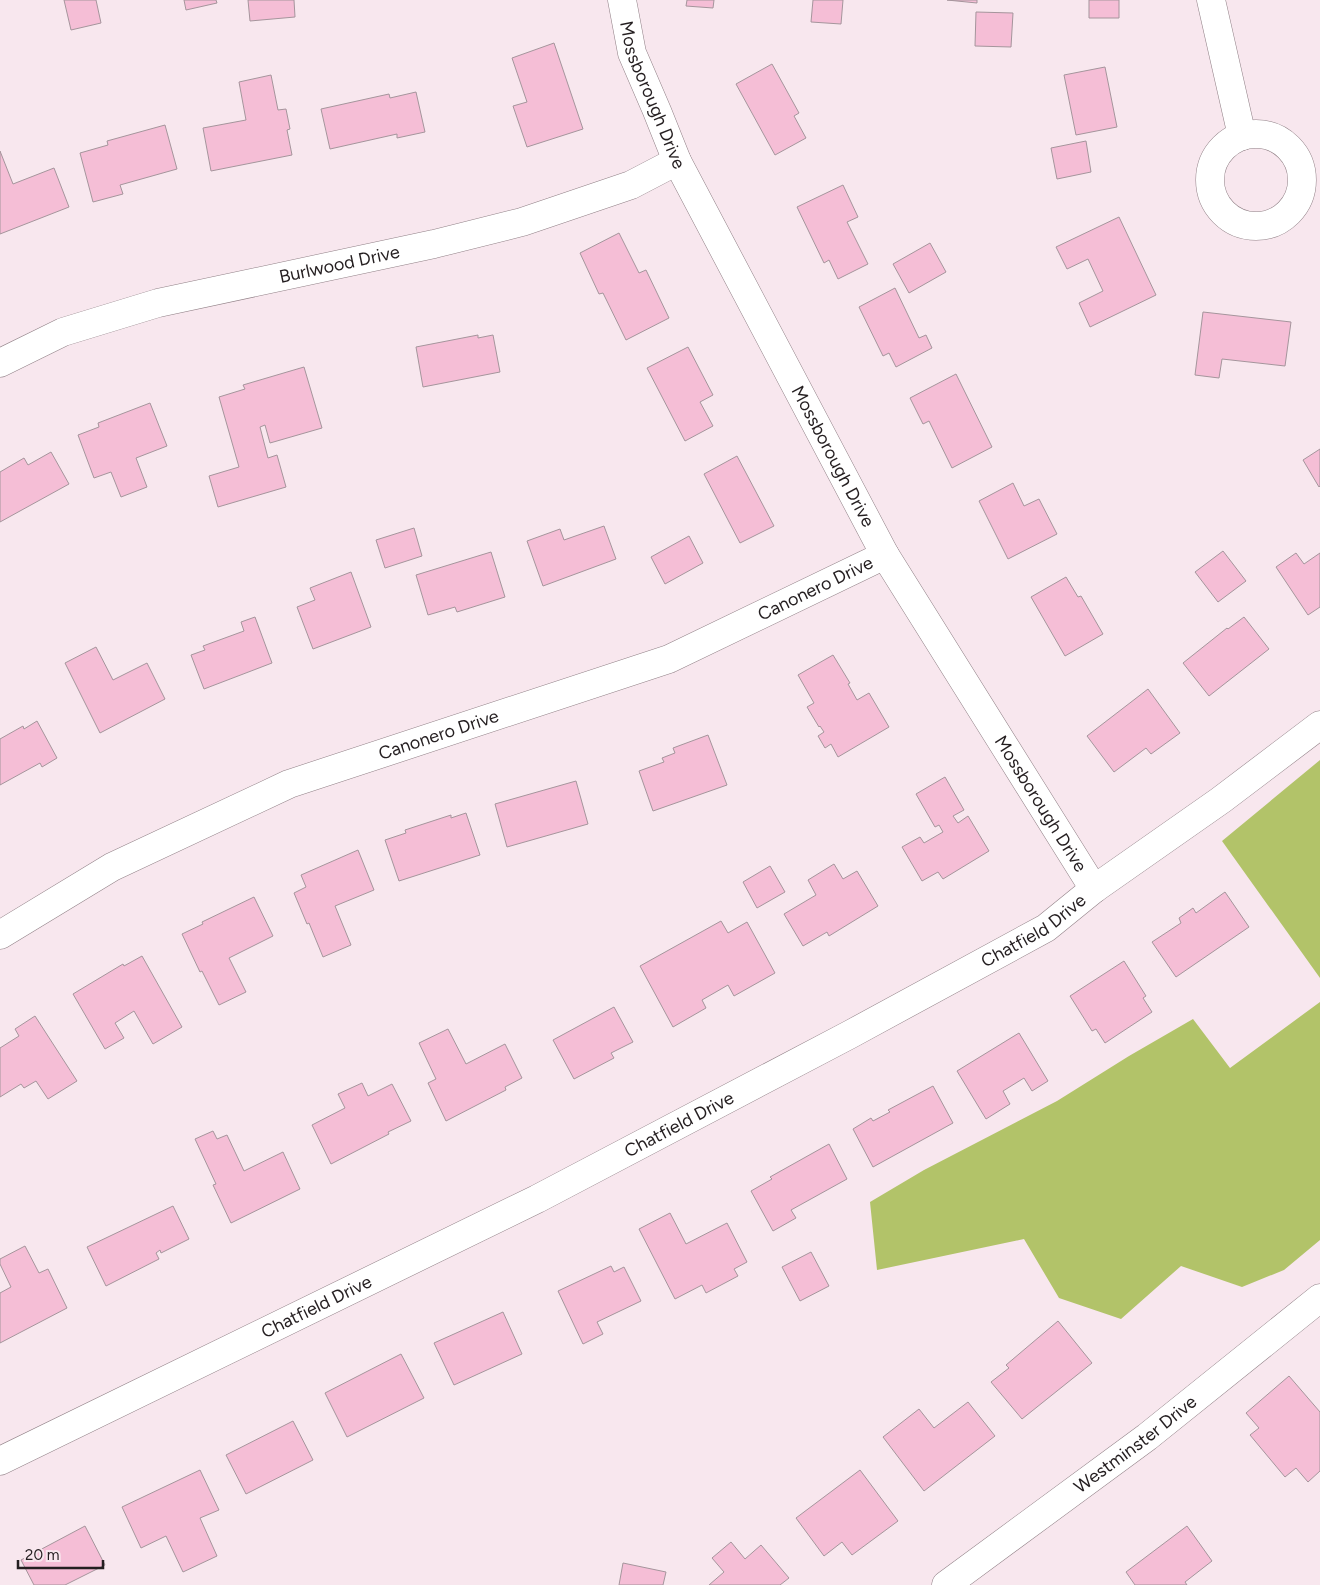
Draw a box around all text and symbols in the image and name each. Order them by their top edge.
street label: Mossborough Drive [615,19,690,173]
street label: Burlwood Drive [277,241,402,288]
street label: Mossborough Drive [787,382,879,531]
street label: Canonero Drive [754,551,877,626]
street label: Canonero Drive [376,705,502,765]
street label: Mossborough Drive [990,732,1092,876]
street label: Chatfield Drive [977,889,1090,972]
street label: Chatfield Drive [621,1087,738,1162]
street label: Chatfield Drive [257,1270,375,1343]
street label: Westminster Drive [1070,1390,1201,1498]
scale bar [18,1538,102,1570]
text: 20 m [25,1546,59,1564]

